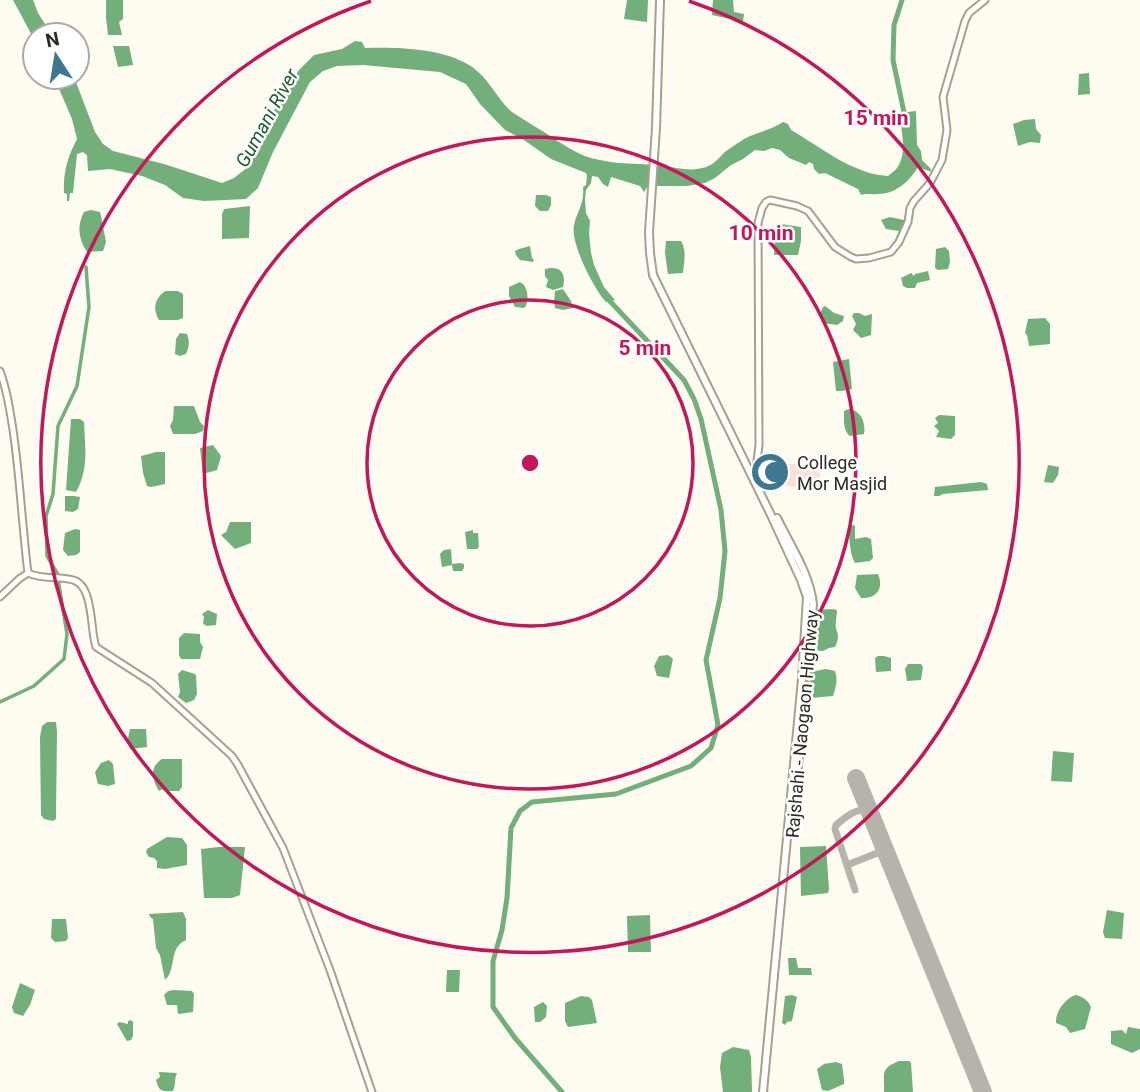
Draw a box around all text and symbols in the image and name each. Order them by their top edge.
north arrow [21,21,91,91]
text: N [44,27,62,53]
water label: Gumani River [231,64,304,171]
text: 15 min [844,106,908,130]
text: 10 min [729,221,793,245]
text: 5 min [619,336,671,360]
centre of rings [518,451,542,475]
mosque icon: College Mor Masjid [749,451,791,493]
place label: College Mor Masjid [797,452,887,494]
street label: Rajshahi - Naogaon Highway [782,609,822,839]

